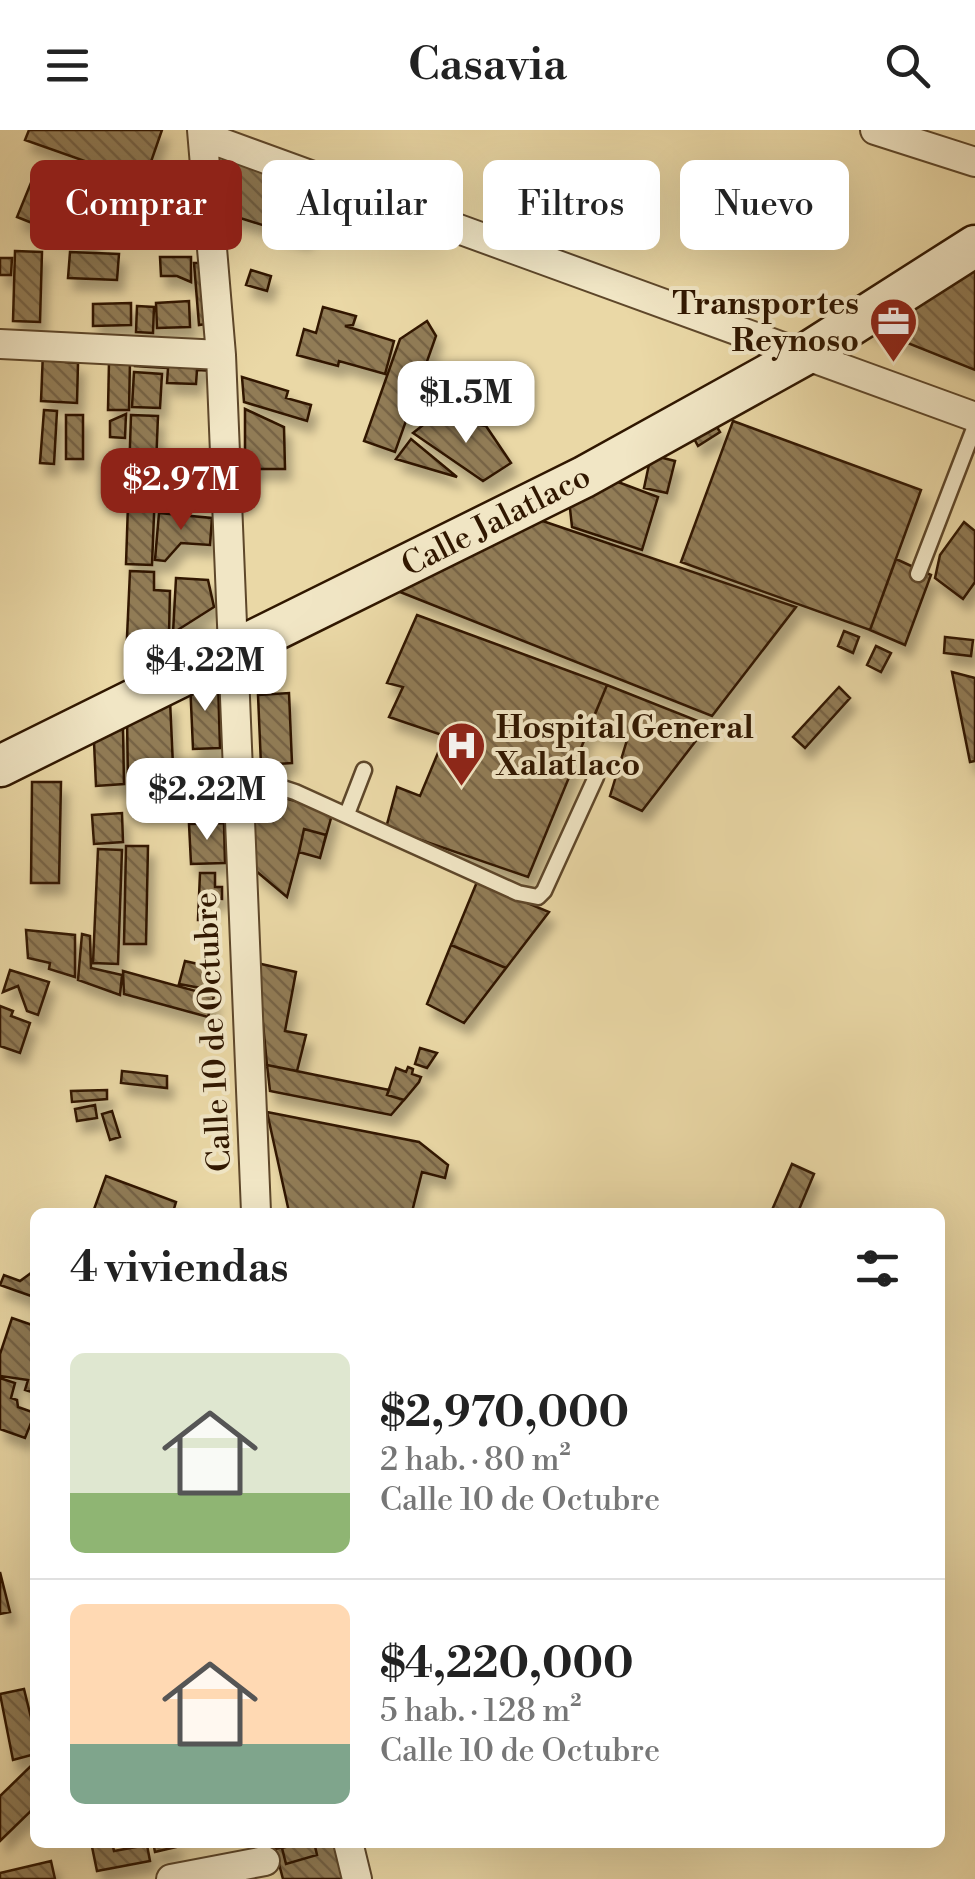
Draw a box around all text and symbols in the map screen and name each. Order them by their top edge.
text: Casavia [408,37,567,94]
icon: menu [40,38,95,93]
icon: search [880,38,935,93]
chip: Comprar [30,160,242,250]
chip: Alquilar [262,160,463,250]
chip: Filtros [483,160,660,250]
chip: Nuevo [680,160,849,250]
place label: Transportes Reynoso [672,284,859,361]
office icon: Transportes Reynoso [868,296,920,364]
pin: $1.5M [396,361,536,446]
text: $1.5M [420,373,512,413]
pin: $2.97M [100,448,262,533]
street label: Calle Jalatlaco [395,456,597,586]
text: $2.97M [123,460,239,500]
pin: $4.22M [124,629,286,714]
text: $4.22M [146,641,264,681]
place label: Hospital General Xalatlaco [495,708,754,785]
hospital icon: Hospital General Xalatlaco [435,720,487,788]
pin: $2.22M [126,758,288,843]
text: $2.22M [148,770,266,810]
street label: Calle 10 de Octubre [186,891,240,1173]
icon: filters [850,1241,905,1296]
text: 4 viviendas [70,1242,288,1295]
text: $2,970,000 [380,1387,629,1440]
icon: home [150,1393,270,1513]
text: 2 hab. · 80 m² [380,1440,571,1480]
text: Calle 10 de Octubre [380,1480,660,1520]
text: $4,220,000 [380,1638,634,1691]
icon: home [150,1644,270,1764]
text: 5 hab. · 128 m² [380,1691,582,1731]
text: Calle 10 de Octubre [380,1731,660,1771]

